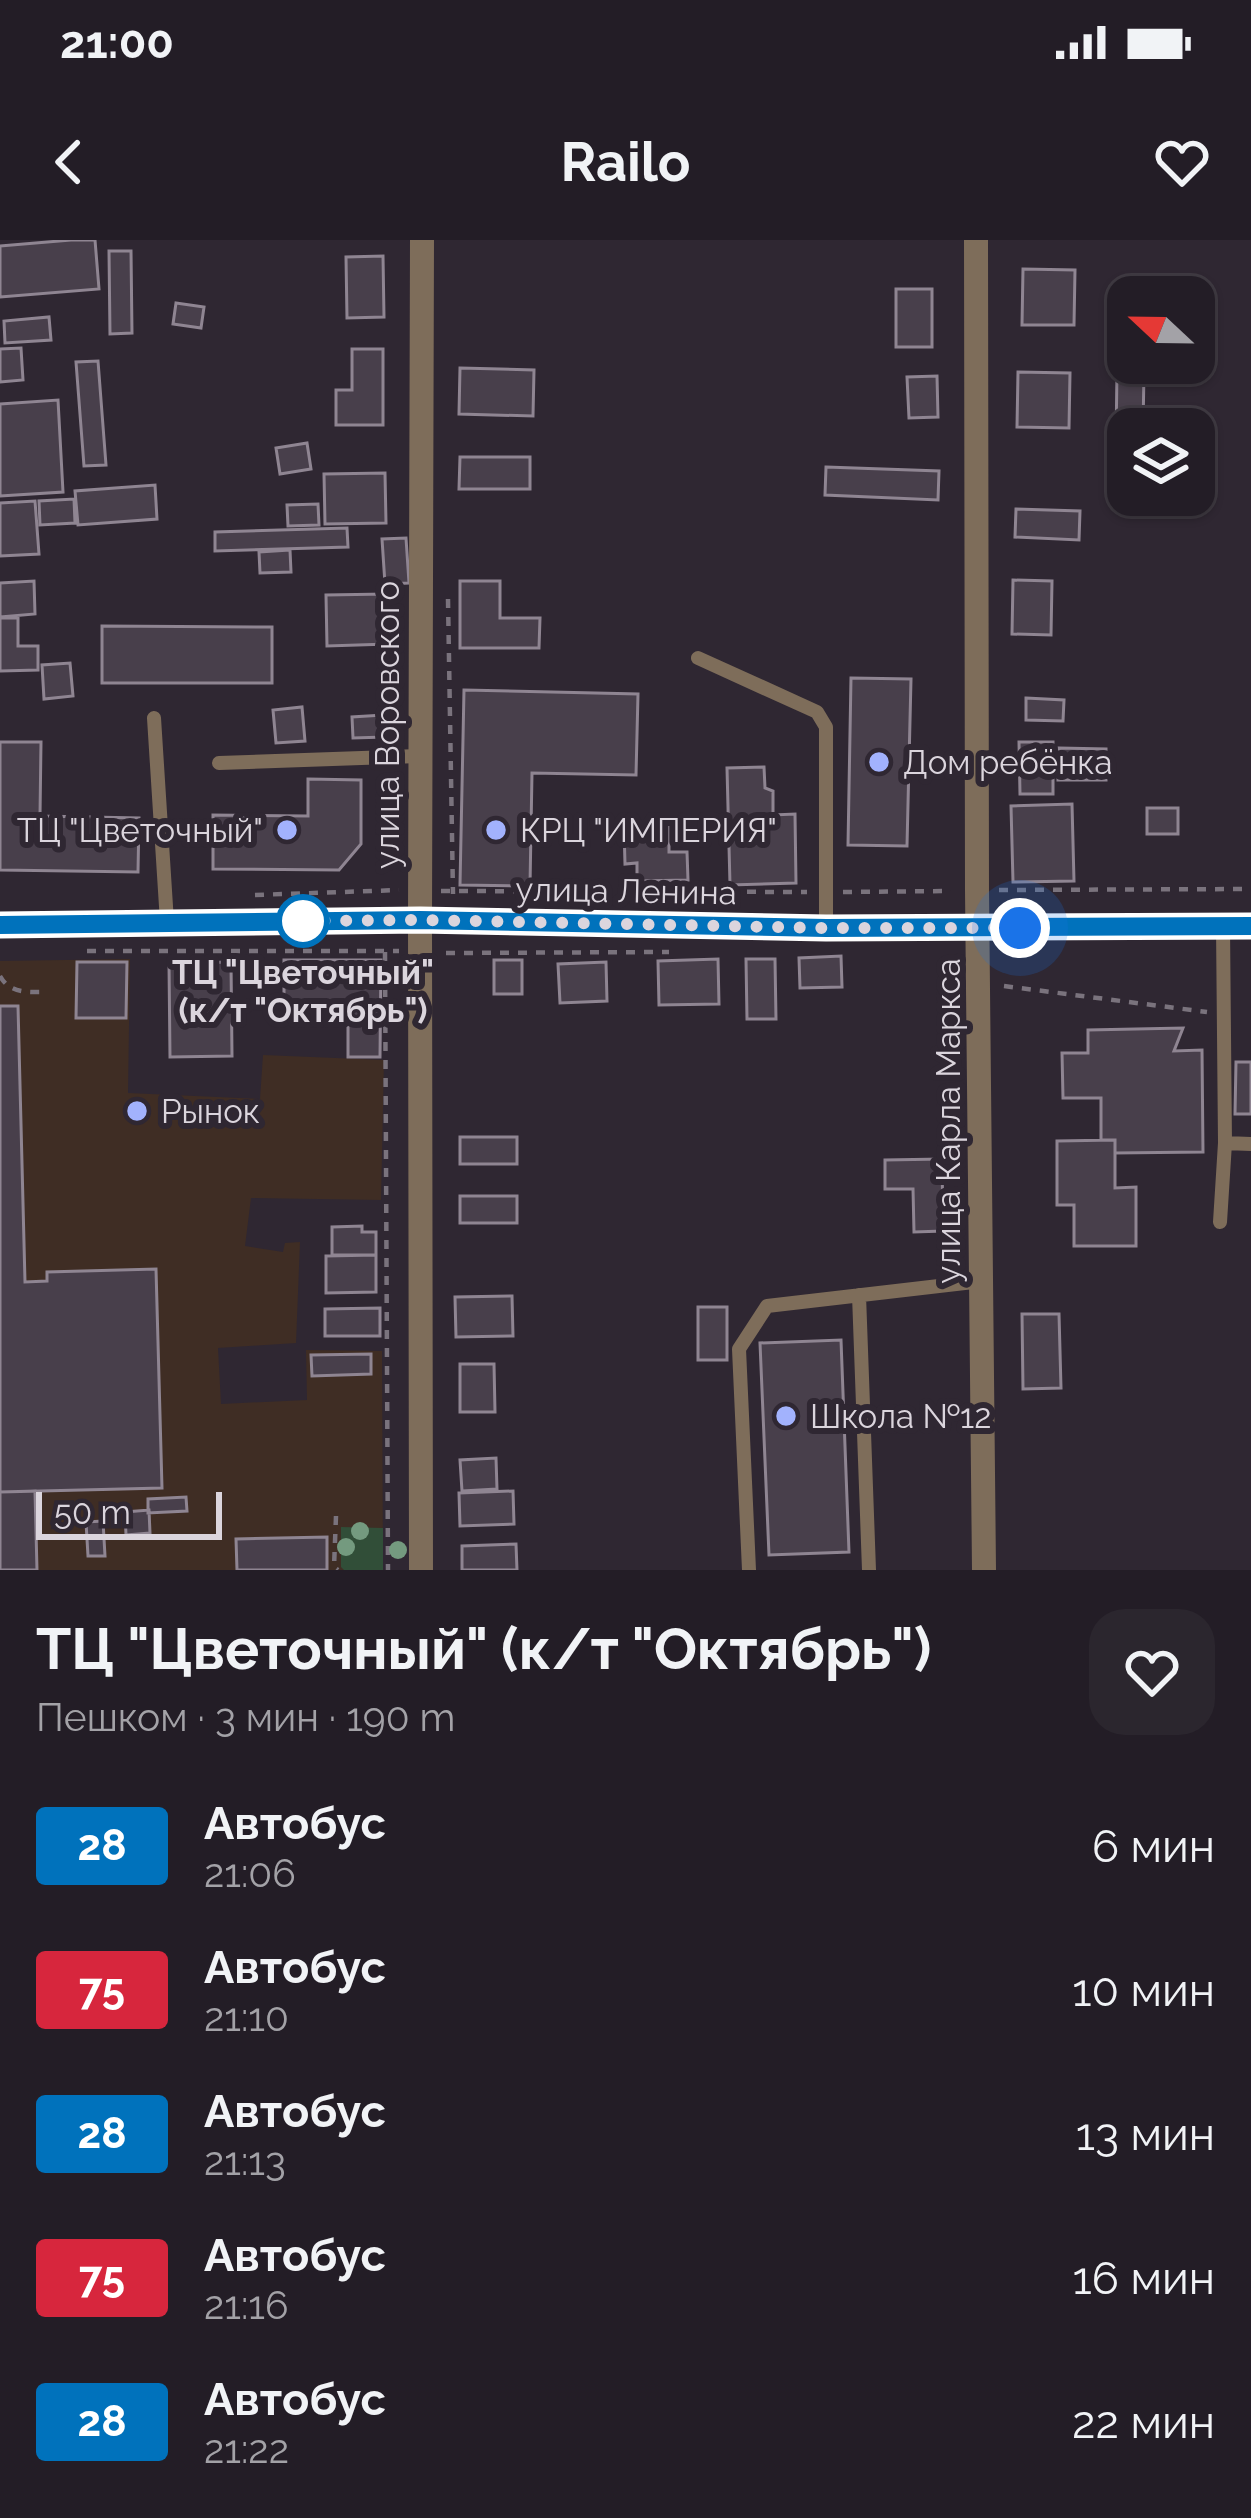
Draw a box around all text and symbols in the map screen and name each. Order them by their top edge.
text: 21:00 [60,16,174,69]
icon: back [36,129,102,195]
icon: heart [1149,129,1215,195]
text: Railo [560,130,691,194]
north arrow [1107,276,1215,384]
map controls [1107,276,1215,516]
button: layers [1107,408,1215,516]
street label: улица Воровского [368,581,407,869]
place label: Дом ребёнка [903,743,1112,782]
marker: Дом ребёнка [866,749,892,775]
place label: ТЦ "Цветочный" [17,811,263,850]
place label: КРЦ "ИМПЕРИЯ" [520,811,777,850]
marker: ТЦ "Цветочный" [274,817,300,843]
marker: КРЦ "ИМПЕРИЯ" [483,817,509,843]
street label: улица Ленина [515,870,737,912]
marker: ТЦ "Цветочный" (к/т "Октябрь") [278,896,328,946]
your location [990,898,1050,958]
place label: ТЦ "Цветочный" (к/т "Октябрь") [172,953,434,1030]
street label: улица Карла Маркса [929,958,968,1284]
place label: Рынок [161,1092,260,1131]
marker: Рынок [124,1098,150,1124]
place label: Школа №12 [810,1397,991,1436]
marker: Школа №12 [773,1403,799,1429]
scale bar [36,1486,222,1539]
text: 50 m [54,1493,131,1532]
button: heart [1089,1609,1215,1735]
text: ТЦ "Цветочный" (к/т "Октябрь") [36,1615,931,1682]
text: Пешком · 3 мин · 190 m [36,1694,455,1740]
text: Автобус [204,1797,386,1850]
text: 6 мин [1092,1820,1215,1873]
text: 28 [77,1821,127,1870]
text: 21:06 [204,1850,296,1896]
text: Автобус [204,1941,386,1994]
text: 10 мин [1072,1964,1215,2017]
text: 75 [79,1965,125,2014]
text: 21:10 [204,1994,289,2040]
text: Автобус [204,2085,386,2138]
text: 13 мин [1076,2108,1215,2161]
text: 28 [77,2109,127,2158]
text: 21:13 [204,2138,286,2184]
text: Автобус [204,2229,386,2282]
text: 16 мин [1073,2252,1215,2305]
text: 75 [79,2253,125,2302]
text: 21:16 [204,2282,289,2328]
text: Автобус [204,2373,386,2426]
text: 22 мин [1072,2396,1215,2449]
text: 28 [77,2397,127,2446]
text: 21:22 [204,2426,289,2472]

